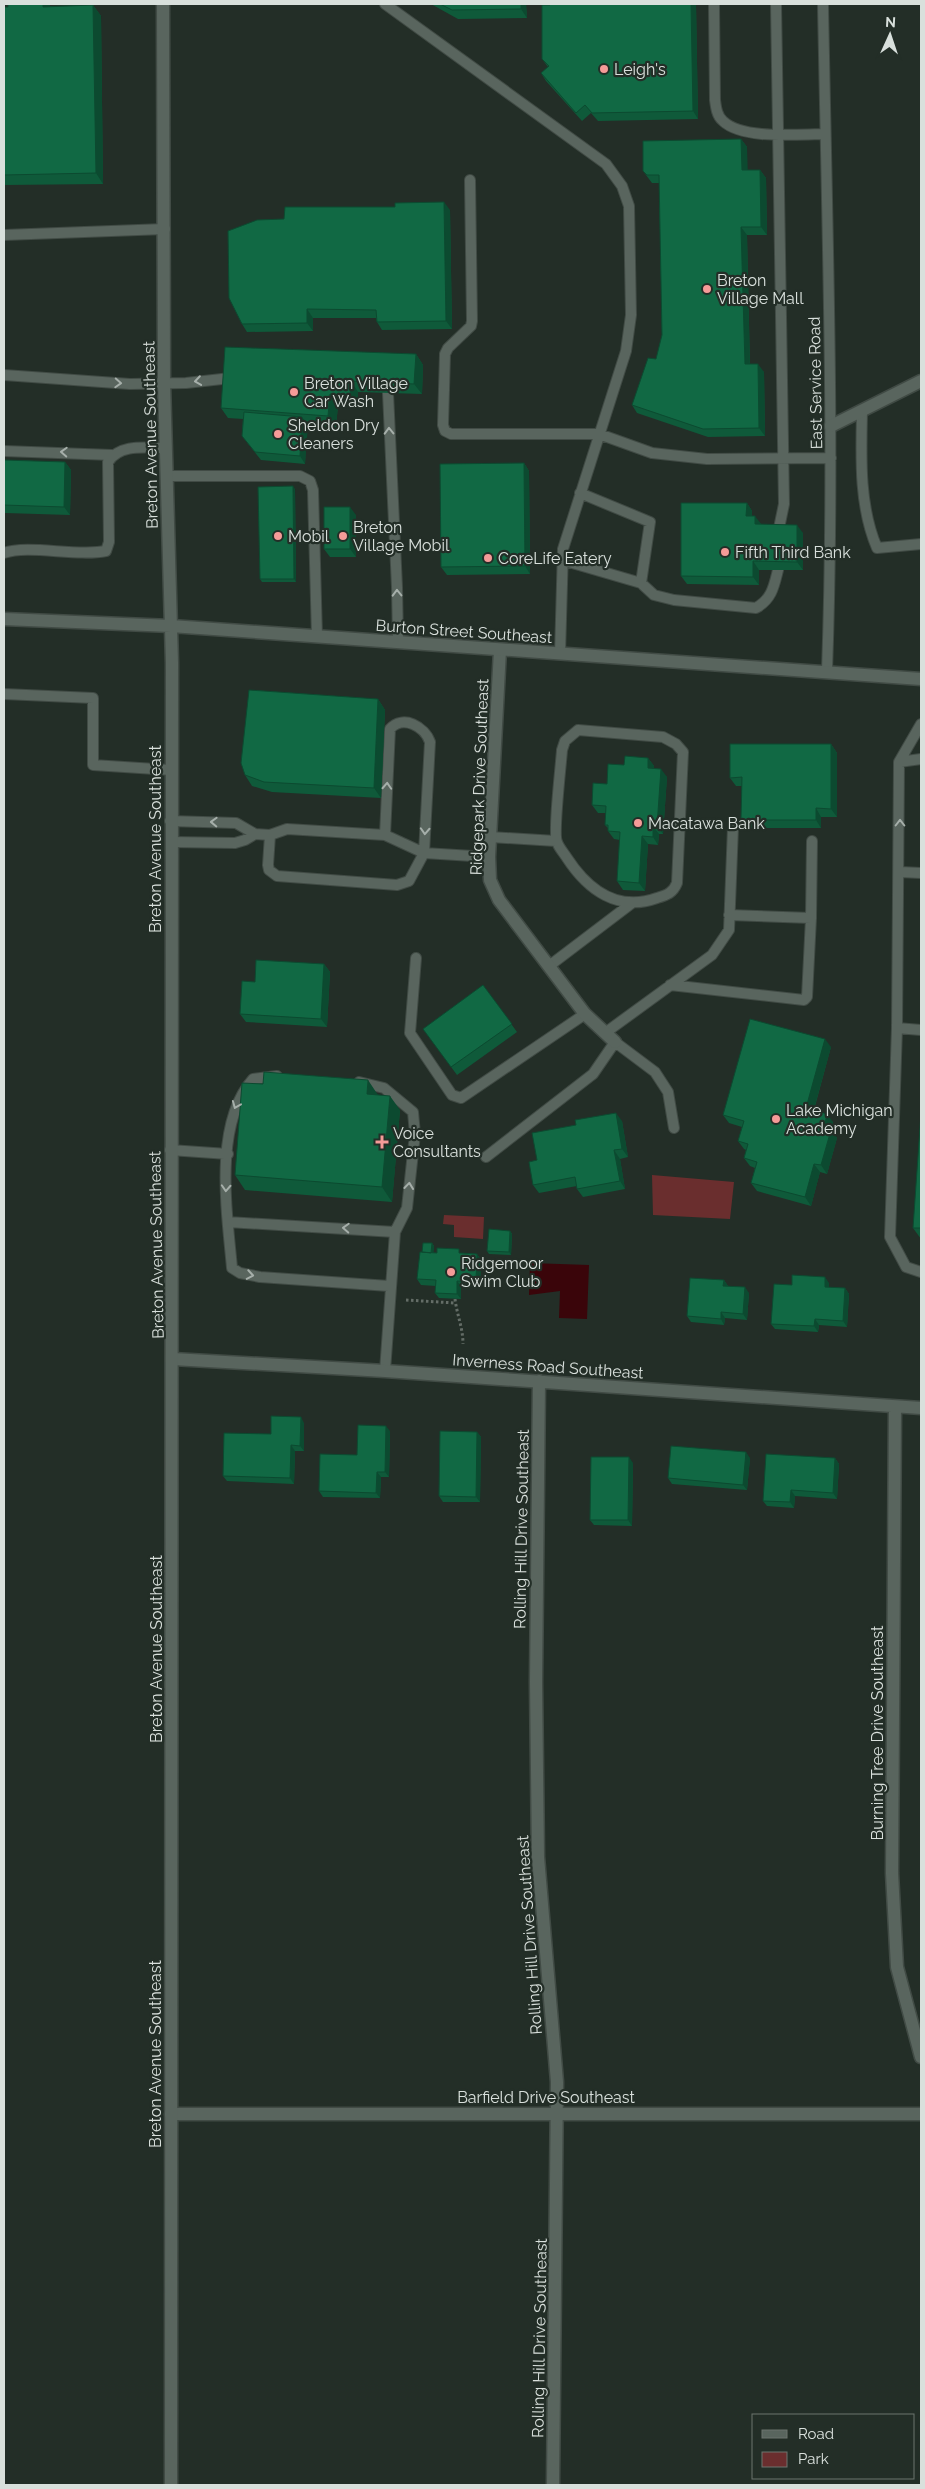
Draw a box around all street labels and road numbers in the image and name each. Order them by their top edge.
street label: East Service Road [805,316,826,450]
street label: Breton Avenue Southeast [139,340,162,529]
street label: Burton Street Southeast [375,616,554,647]
street label: Ridgepark Drive Southeast [467,678,492,876]
street label: Breton Avenue Southeast [146,744,165,933]
street label: Breton Avenue Southeast [145,1150,168,1339]
street label: Inverness Road Southeast [452,1350,645,1383]
street label: Rolling Hill Drive Southeast [510,1428,533,1629]
street label: Breton Avenue Southeast [147,1554,166,1743]
street label: Burning Tree Drive Southeast [868,1625,887,1840]
street label: Rolling Hill Drive Southeast [513,1834,546,2035]
street label: Breton Avenue Southeast [146,1959,165,2148]
street label: Barfield Drive Southeast [457,2088,635,2107]
street label: Rolling Hill Drive Southeast [528,2237,551,2438]

